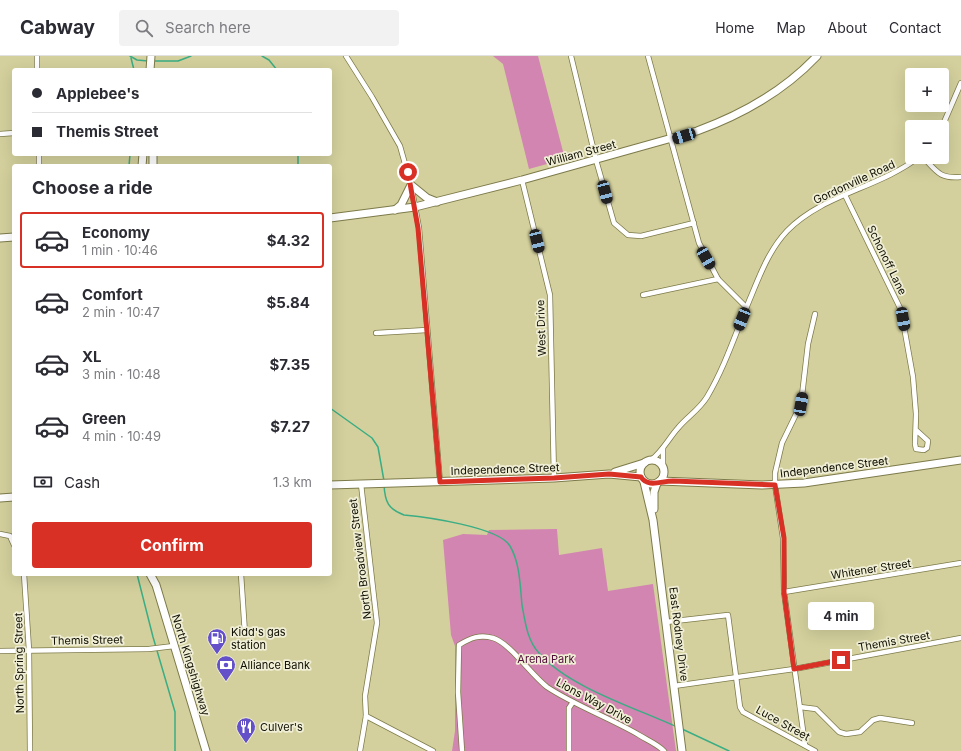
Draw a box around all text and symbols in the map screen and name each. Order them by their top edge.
search box [119,10,399,46]
text: Cabway [20,16,95,39]
icon: search [133,17,155,39]
text: Search here [165,18,251,37]
text: Home [715,19,754,36]
text: Map [776,19,806,36]
text: About [828,19,867,36]
text: Contact [889,19,941,36]
map controls [905,68,949,164]
button: + [905,68,949,112]
text: Applebee's [56,84,140,103]
button: − [905,120,949,164]
text: Themis Street [56,122,158,141]
car [671,127,697,145]
street label: William Street [545,137,618,169]
street label: Gordonville Road [811,157,897,207]
route start [399,163,417,181]
text: Choose a ride [32,177,153,198]
car [596,179,614,205]
icon: car [34,222,70,258]
text: Economy [82,223,150,242]
street label: Schonoff Lane [864,223,910,297]
car [528,228,546,254]
text: $4.32 [267,231,310,250]
text: 1 min · 10:46 [82,242,158,258]
car [695,245,717,271]
icon: car [34,284,70,320]
text: Comfort [82,285,143,304]
text: $5.84 [266,293,310,312]
street label: West Drive [533,300,549,356]
text: 2 min · 10:47 [82,304,160,320]
car [732,306,752,332]
car [895,306,911,332]
icon: car [34,346,70,382]
text: XL [82,347,102,366]
text: $7.35 [269,355,310,374]
text: 3 min · 10:48 [82,366,161,382]
car [793,391,809,417]
icon: car [34,408,70,444]
text: Green [82,409,126,428]
text: $7.27 [270,417,310,436]
text: 4 min · 10:49 [82,428,161,444]
street label: Independence Street [779,453,889,481]
street label: Independence Street [450,460,560,478]
icon: cash [32,471,54,493]
text: Cash [64,473,100,492]
text: 1.3 km [273,474,312,490]
street label: North Broadview Street [346,497,374,620]
button: Confirm [32,522,312,568]
street label: Whitener Street [830,556,913,582]
street label: East Rodney Drive [666,586,692,682]
callout: 4 min [808,602,874,630]
text: 4 min [823,608,859,624]
street label: North Spring Street [11,612,27,713]
street label: North Kingshighway [169,613,213,717]
place label: Kidd's gas station [231,625,286,652]
fuel station icon: Kidd's gas station [206,627,228,655]
street label: Themis Street [857,628,931,654]
street label: Themis Street [51,632,124,648]
route end [832,651,850,669]
park label: Arena Park [517,652,575,666]
bank icon: Alliance Bank [215,654,237,682]
place label: Alliance Bank [240,658,310,672]
street label: Lions Way Drive [554,675,634,727]
street label: Luce Street [754,702,813,744]
restaurant icon: Culver's [235,716,257,744]
place label: Culver's [260,720,303,734]

